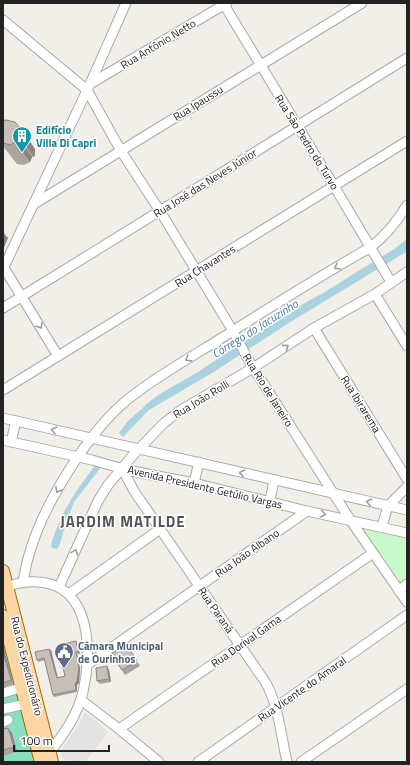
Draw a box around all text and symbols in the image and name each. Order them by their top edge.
street label: Rua Antônio Netto [117,15,199,73]
street label: Rua Ipaussu [170,81,226,125]
street label: Rua São Pedro do Turvo [271,91,343,193]
place label: Edifício Villa Di Capri [36,122,96,151]
building icon: Edifício Villa Di Capri [11,125,33,153]
street label: Rua José das Neves Júnior [150,144,260,221]
street label: Rua Chavantes [172,241,238,291]
one-way arrow [334,262,341,269]
water label: Córrego do Jacuzinho [208,294,303,363]
one-way arrow [35,322,43,329]
one-way arrow [282,344,289,352]
street label: Rua Rio de Janeiro [239,350,297,430]
one-way arrow [185,355,192,362]
street label: Rua Ibirarema [337,372,385,436]
street label: Rua João Rolli [170,376,232,422]
one-way arrow [50,426,57,434]
street label: Avenida Presidente Getúlio Vargas [126,461,284,513]
one-way arrow [239,469,245,477]
one-way arrow [56,486,63,493]
one-way arrow [366,498,372,506]
district label: JARDIM MATILDE [60,510,186,533]
one-way arrow [320,510,326,518]
street label: Rua João Albano [212,525,283,581]
one-way arrow [71,548,79,555]
street label: Rua Paraná [194,584,238,637]
street label: Rua Dorival Gama [208,611,285,671]
street label: Rua do Expedicionário [7,615,47,717]
place label: Câmara Municipal de Ourinhos [78,638,163,667]
public building icon: Câmara Municipal de Ourinhos [53,641,75,669]
street label: Rua Vicente do Amaral [255,652,349,726]
scale bar [14,727,109,753]
text: 100 m [20,731,53,750]

